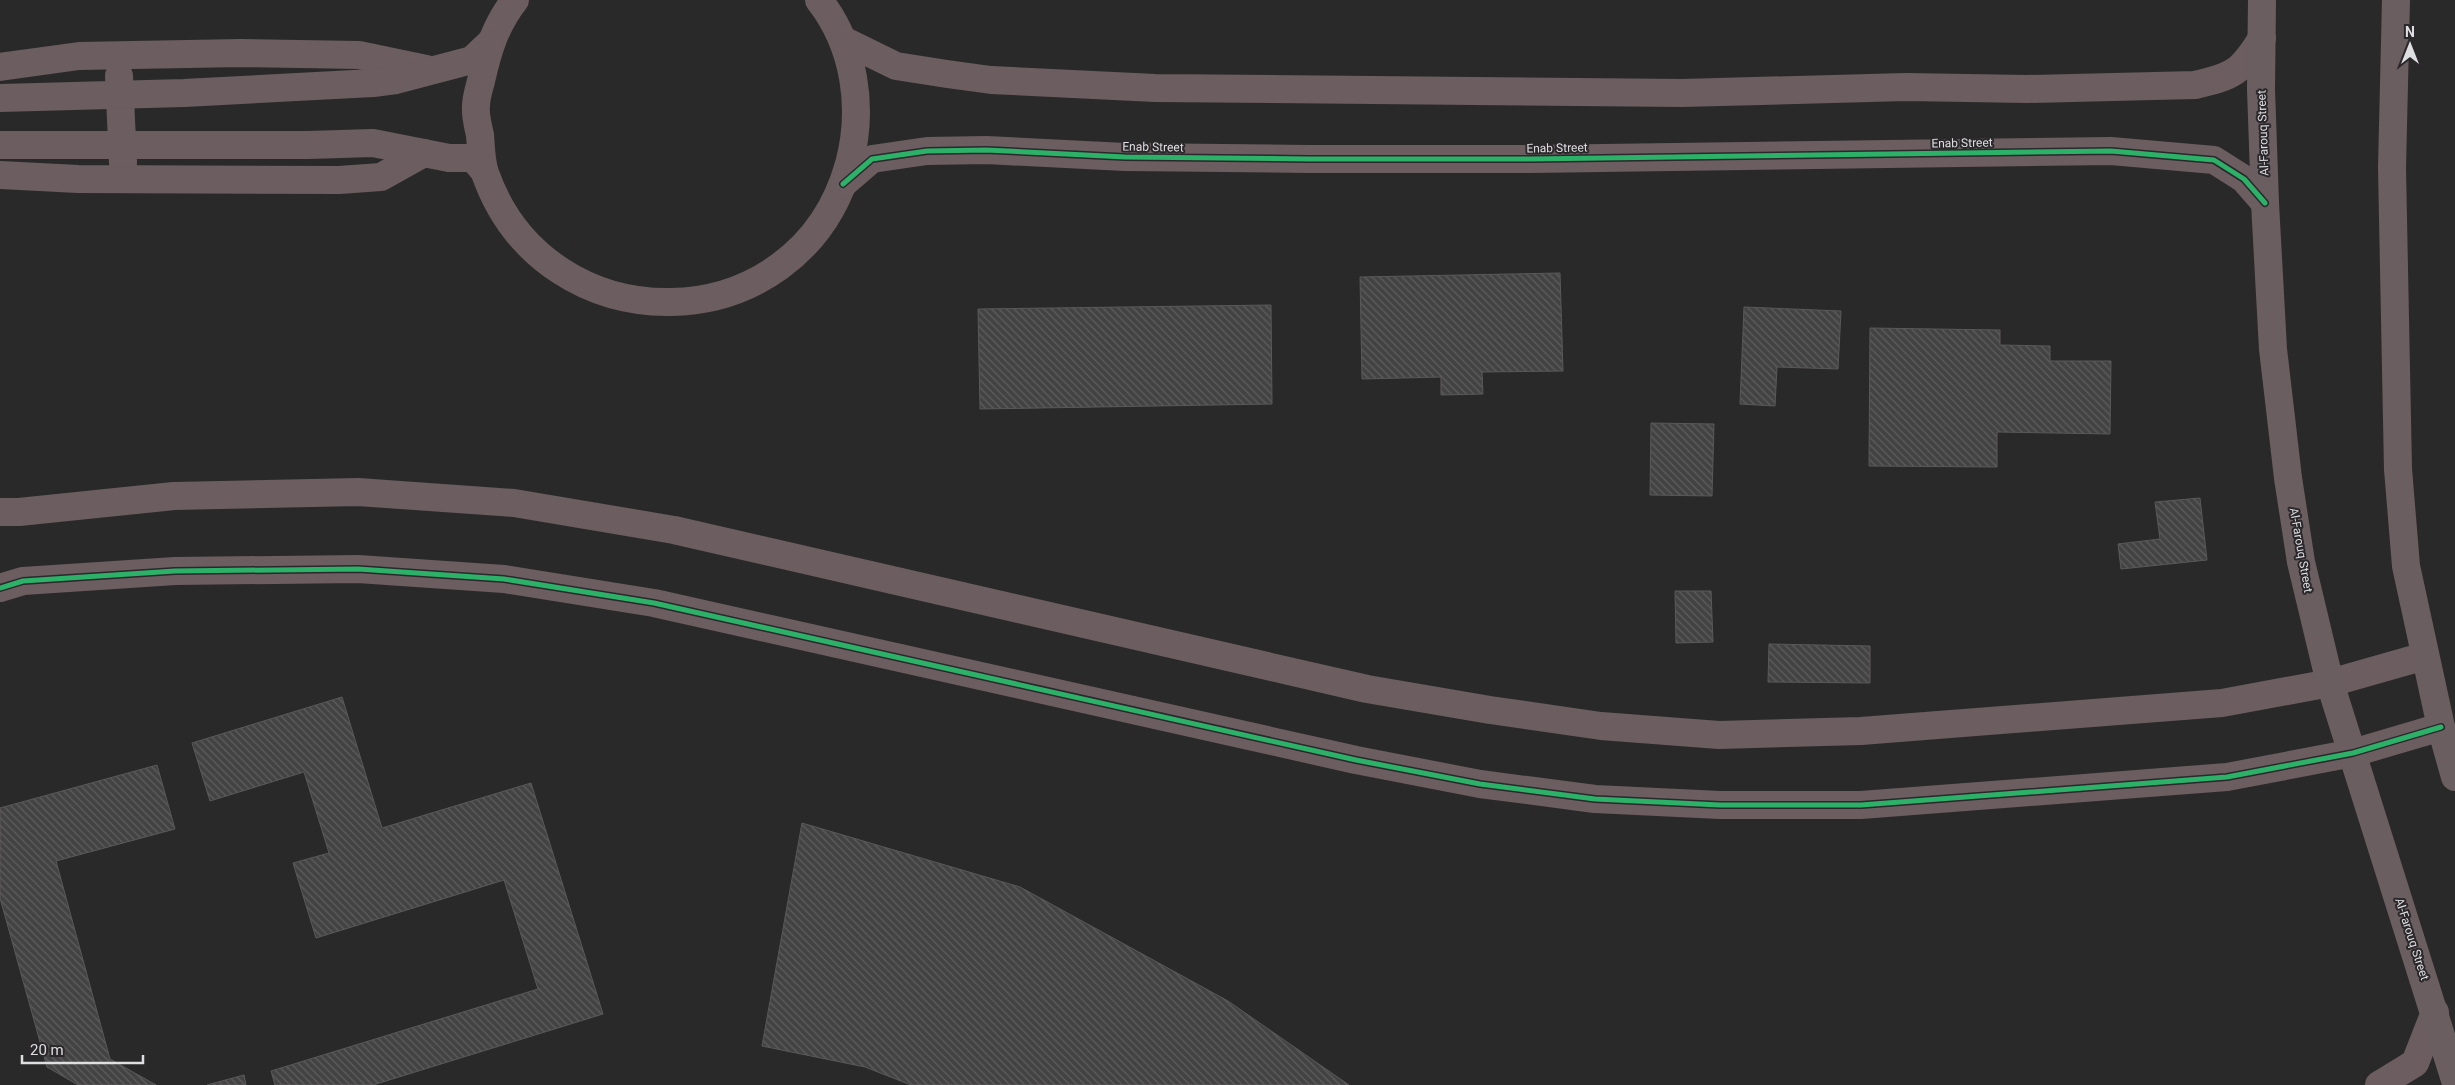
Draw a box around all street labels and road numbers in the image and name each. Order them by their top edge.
street label: Al-Farouq Street [2255,90,2271,176]
street label: Enab Street [1931,135,1993,151]
street label: Enab Street [1122,139,1184,155]
street label: Enab Street [1526,140,1588,156]
street label: Al-Farouq Street [2287,506,2315,594]
street label: Al-Farouq Street [2392,896,2432,982]

